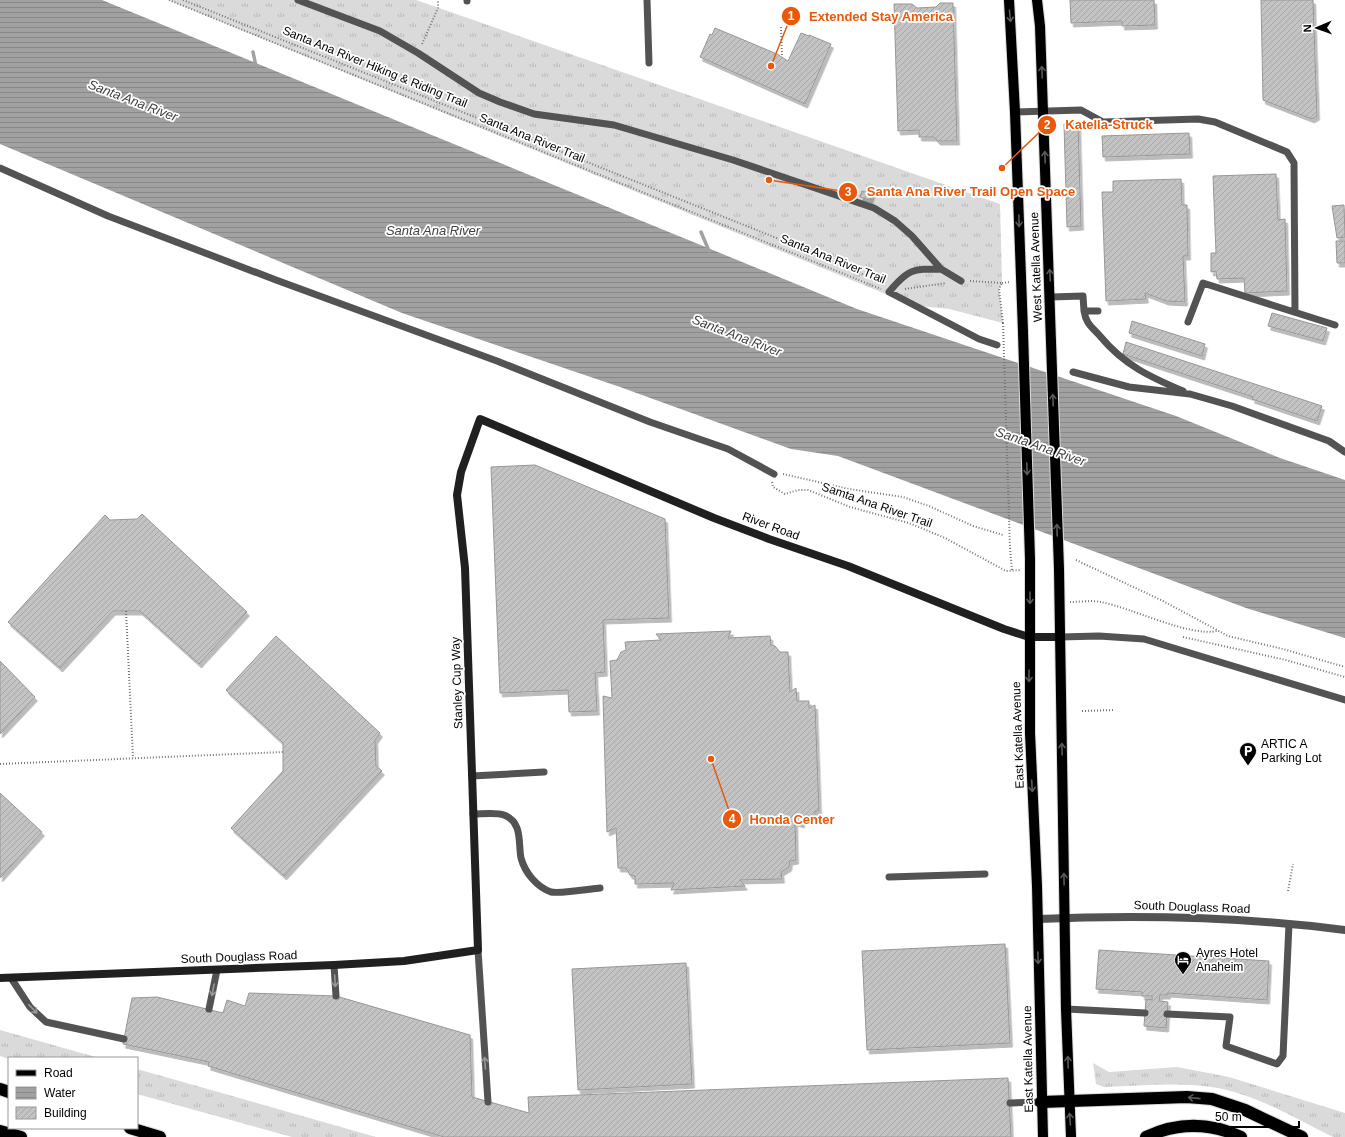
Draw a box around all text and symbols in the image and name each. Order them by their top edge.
callout: Extended Stay America [781,3,961,28]
north arrow [1297,8,1337,48]
text: 1 [788,9,795,23]
text: Extended Stay America [809,9,954,24]
one-way arrow [1007,9,1014,22]
street label: Santa Ana River Hiking & Riding Trail [281,23,469,111]
text: N [1301,24,1313,33]
one-way arrow [1038,66,1046,79]
water label: Santa Ana River [86,77,180,125]
street label: Santa Ana River Trail [477,110,587,166]
callout: Katella-Struck [1037,112,1161,137]
text: Katella-Struck [1065,117,1153,132]
text: 2 [1044,118,1051,132]
one-way arrow [1041,151,1049,164]
callout: Santa Ana River Trail Open Space [838,179,1083,204]
text: Santa Ana River Trail Open Space [867,184,1075,199]
text: 3 [845,185,852,199]
street label: West Katella Avenue [1027,211,1045,322]
one-way arrow [1016,214,1023,227]
water label: Santa Ana River [386,223,481,238]
street label: Santa Ana River Trail [778,231,888,287]
one-way arrow [1046,269,1053,282]
water label: Santa Ana River [690,312,784,360]
one-way arrow [1049,394,1057,407]
water label: Santa Ana River [994,424,1088,469]
one-way arrow [1023,462,1031,475]
street label: Samta Ana River Trail [820,479,934,531]
street label: River Road [740,509,802,543]
one-way arrow [1054,524,1061,537]
one-way arrow [1026,591,1034,604]
street label: Stanley Cup Way [448,637,466,729]
one-way arrow [1026,669,1033,682]
street label: East Katella Avenue [1009,681,1027,789]
place label: ARTIC A Parking Lot [1261,737,1322,765]
parking icon: ARTIC A Parking Lot [1238,741,1258,766]
one-way arrow [1058,743,1065,756]
one-way arrow [1029,779,1036,792]
callout: Honda Center [722,807,843,832]
text: 4 [729,812,736,826]
text: Honda Center [749,812,835,827]
one-way arrow [1060,873,1068,886]
street label: South Douglass Road [1133,898,1251,916]
place label: Ayres Hotel Anaheim [1196,946,1258,974]
street label: South Douglass Road [180,948,298,966]
hotel icon: Ayres Hotel Anaheim [1173,950,1193,975]
one-way arrow [1034,951,1042,964]
one-way arrow [332,974,339,987]
one-way arrow [209,983,217,996]
one-way arrow [28,1004,38,1014]
street label: East Katella Avenue [1020,1005,1036,1113]
one-way arrow [1064,1056,1072,1069]
legend [8,1057,138,1129]
one-way arrow [482,1057,489,1070]
text: Road [44,1066,73,1080]
text: Water [44,1086,76,1100]
one-way arrow [1188,1094,1201,1101]
scale bar [1209,1103,1299,1129]
text: Building [44,1106,87,1120]
text: 50 m [1215,1110,1242,1124]
one-way arrow [1067,1113,1074,1126]

